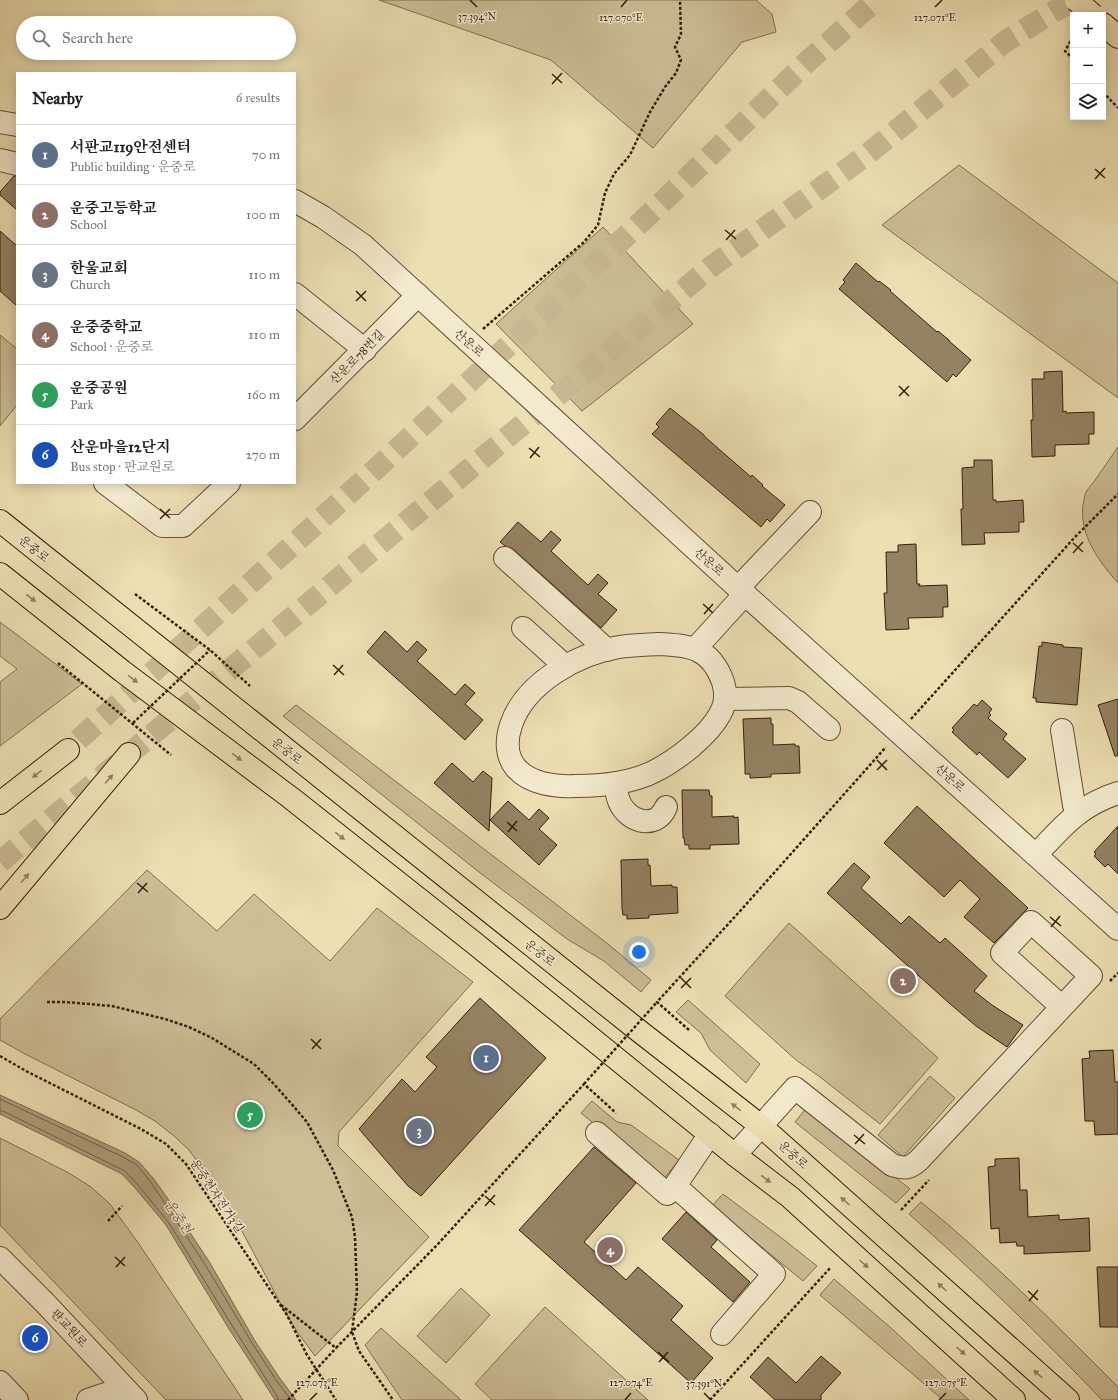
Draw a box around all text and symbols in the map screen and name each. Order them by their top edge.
text: 37.394°N [458,11,497,23]
text: 127.070°E [599,12,643,24]
text: 127.071°E [914,12,956,24]
map controls [1070,12,1106,120]
button: + [1070,12,1106,48]
search box [16,16,296,60]
icon: search [30,27,52,49]
text: Search here [62,29,133,47]
button: − [1070,48,1106,84]
button: layers [1070,84,1106,120]
text: Nearby [32,88,83,109]
text: 6 results [236,90,280,106]
text: 서판교119안전센터 [70,138,191,156]
text: 1 [42,147,48,163]
text: 70 m [252,147,280,163]
text: Public building · 운중로 [70,159,196,175]
text: 운중고등학교 [70,199,157,217]
text: 2 [42,207,48,223]
text: 100 m [246,207,280,223]
text: School [70,217,107,233]
text: 한울교회 [70,259,128,277]
text: 3 [42,267,48,283]
text: 110 m [248,267,280,283]
text: Church [70,277,110,293]
text: 운중중학교 [70,318,142,336]
street label: 산운로 [451,326,487,360]
text: 4 [41,327,49,343]
text: 110 m [248,327,280,343]
street label: 산운로78번길 [327,327,387,387]
text: School · 운중로 [70,339,153,355]
text: 운중공원 [70,379,128,397]
text: 5 [42,387,48,403]
text: 160 m [247,387,280,403]
text: Park [70,397,94,413]
text: 산운마을12단지 [70,438,170,456]
text: 6 [42,447,48,463]
text: 270 m [246,447,280,463]
text: Bus stop · 판교원로 [70,459,174,475]
street label: 운중로 [16,533,52,566]
street label: 산운로 [691,545,727,579]
one-way arrow [25,594,36,603]
one-way arrow [127,675,138,683]
street label: 운중로 [269,735,305,767]
one-way arrow [231,753,242,761]
street label: 산운로 [932,761,968,795]
one-way arrow [32,769,43,778]
one-way arrow [104,773,113,784]
one-way arrow [334,832,345,841]
one-way arrow [21,873,30,883]
street label: 운중로 [522,937,558,969]
your location [629,942,649,962]
pin: 2 [890,966,916,996]
pin: 1 [473,1043,499,1073]
pin: 5 [237,1100,263,1130]
one-way arrow [730,1102,741,1111]
pin: 3 [406,1116,432,1146]
street label: 운중로 [775,1138,811,1172]
street label: 운중천자전거3길 [187,1156,247,1236]
one-way arrow [761,1174,772,1183]
one-way arrow [839,1196,850,1205]
water label: 운중천 [161,1197,196,1238]
pin: 4 [597,1235,623,1265]
one-way arrow [859,1259,869,1269]
one-way arrow [936,1283,947,1292]
street label: 판교원로 [48,1306,90,1350]
pin: 6 [22,1323,48,1353]
one-way arrow [955,1347,966,1356]
one-way arrow [1034,1370,1043,1379]
text: 127.073°E [296,1377,338,1389]
text: 127.074°E [609,1377,653,1389]
text: 127.075°E [925,1377,967,1389]
text: 37.391°N [686,1378,723,1390]

